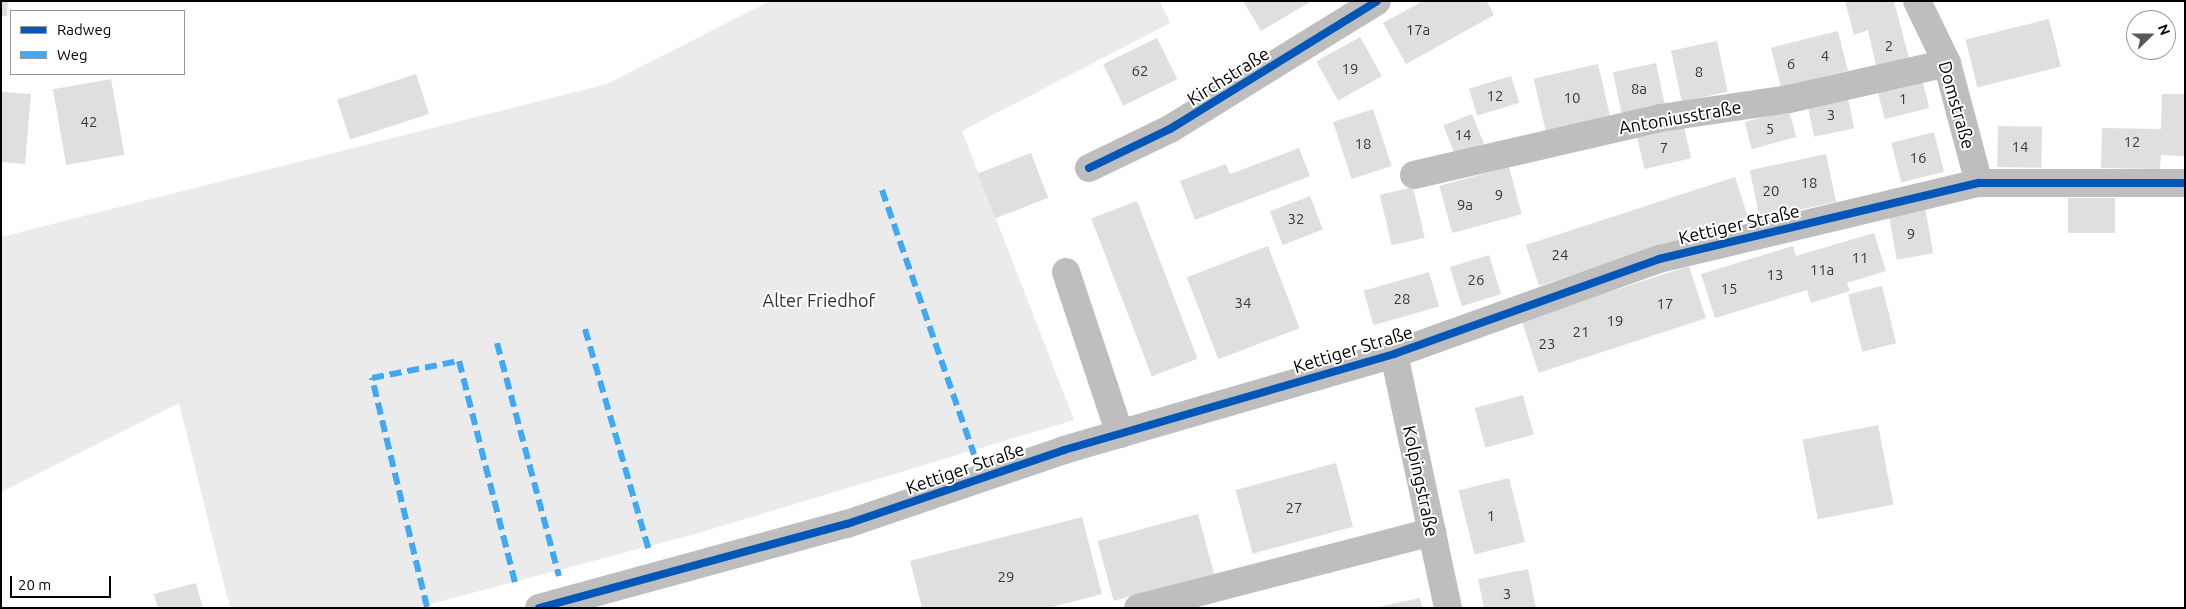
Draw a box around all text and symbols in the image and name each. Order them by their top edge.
legend [10,10,185,75]
north arrow [2126,10,2176,60]
text: Radweg [57,21,111,38]
house number: 17a [1406,21,1430,39]
text: N [2155,22,2173,38]
house number: 2 [1885,37,1893,55]
street label: Kirchstraße [1183,42,1273,110]
text: Weg [57,46,88,63]
house number: 4 [1821,47,1829,65]
house number: 6 [1787,55,1795,73]
street label: Domstraße [1934,59,1980,151]
house number: 19 [1342,60,1358,78]
house number: 62 [1132,62,1148,80]
house number: 8 [1695,63,1703,81]
house number: 8a [1631,80,1647,98]
house number: 12 [1487,87,1503,105]
house number: 10 [1564,89,1580,107]
house number: 1 [1899,90,1907,108]
street label: Antoniusstraße [1617,96,1743,138]
house number: 3 [1827,106,1835,124]
house number: 42 [81,113,97,131]
house number: 5 [1766,120,1774,138]
house number: 14 [1455,126,1471,144]
house number: 12 [2124,133,2140,151]
house number: 18 [1355,135,1371,153]
house number: 14 [2012,138,2028,156]
house number: 7 [1660,139,1668,157]
house number: 16 [1910,149,1926,167]
house number: 18 [1801,174,1817,192]
house number: 20 [1763,182,1779,200]
house number: 9 [1495,186,1503,204]
house number: 9a [1457,196,1473,214]
street label: Kettiger Straße [1676,200,1802,248]
house number: 32 [1288,210,1304,228]
house number: 9 [1907,225,1915,243]
house number: 24 [1552,246,1568,264]
house number: 11 [1852,249,1868,267]
house number: 11a [1810,261,1834,279]
house number: 13 [1767,266,1783,284]
house number: 26 [1468,271,1484,289]
house number: 15 [1721,280,1737,298]
park label: Alter Friedhof [763,289,875,311]
house number: 28 [1394,290,1410,308]
house number: 34 [1235,294,1251,312]
house number: 17 [1657,295,1673,313]
house number: 19 [1607,312,1623,330]
street label: Kettiger Straße [1291,321,1415,377]
house number: 21 [1573,323,1589,341]
house number: 23 [1539,335,1555,353]
street label: Kolpingstraße [1399,423,1443,539]
street label: Kettiger Straße [903,438,1027,498]
house number: 27 [1286,499,1302,517]
house number: 1 [1487,507,1495,525]
scale bar [12,566,114,598]
house number: 29 [998,568,1014,586]
text: 20 m [18,576,51,593]
house number: 3 [1503,585,1511,603]

